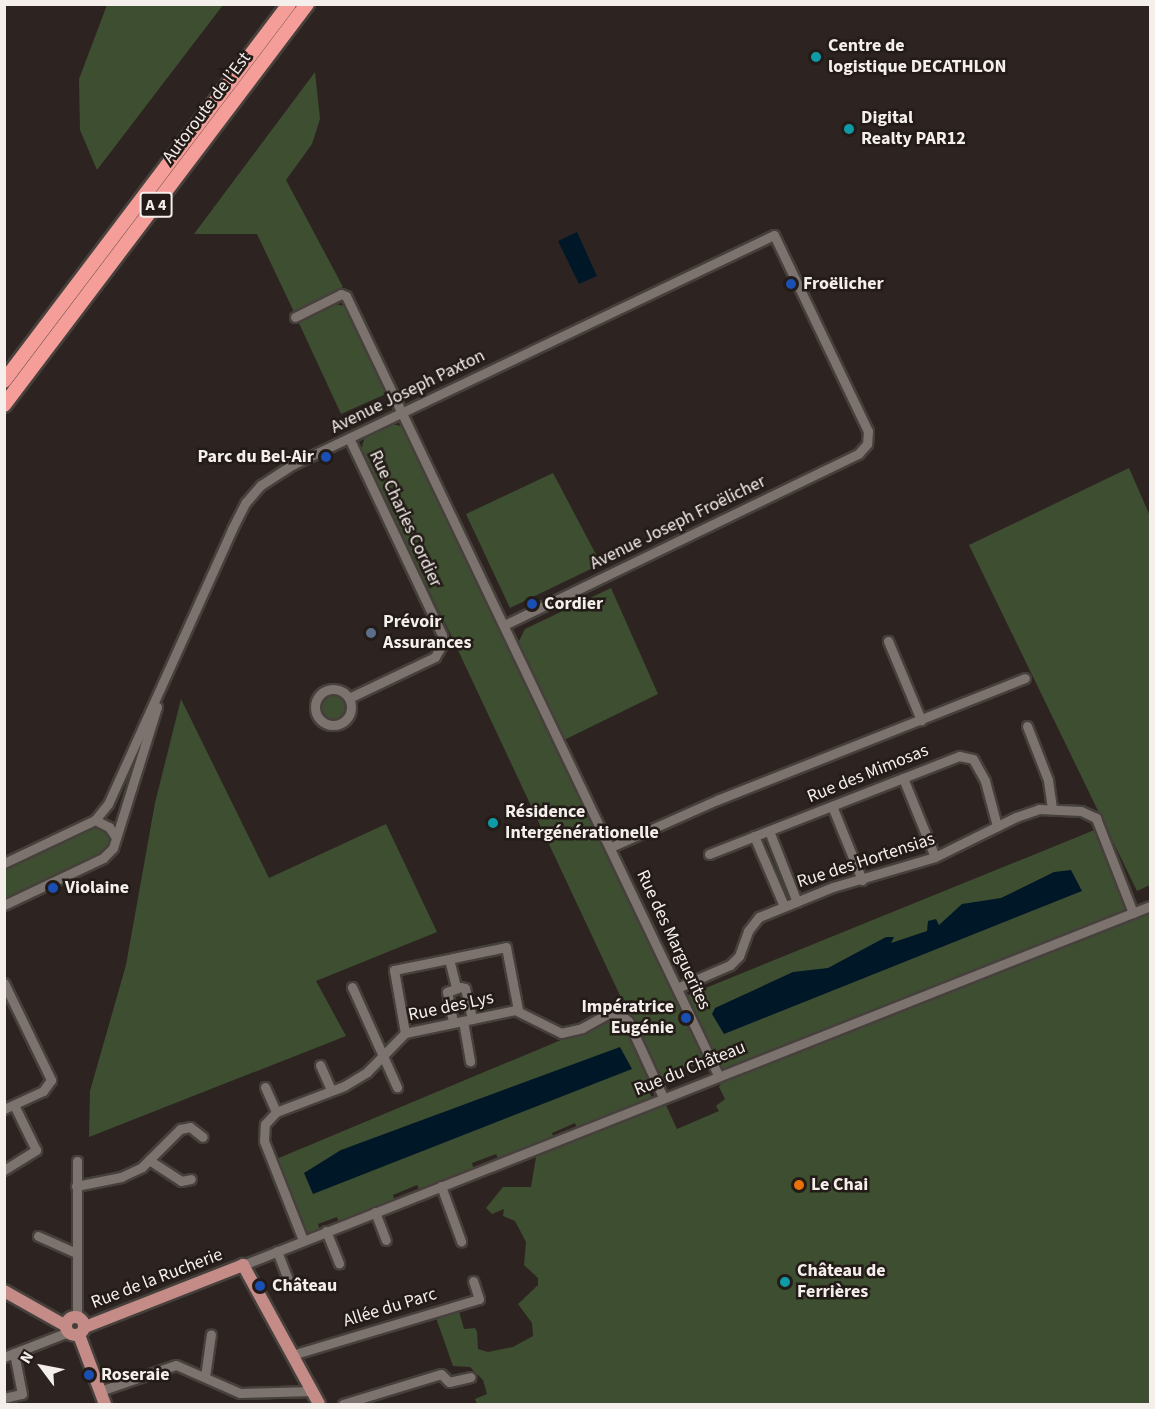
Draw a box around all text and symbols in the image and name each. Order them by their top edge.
place label: Centre de logistique DECATHLON [828,36,1007,78]
street label: Autoroute de l’Est [158,48,256,168]
marker: Centre de logistique DECATHLON [809,50,823,64]
place label: Digital Realty PAR12 [861,108,966,150]
marker: Digital Realty PAR12 [842,122,856,136]
road number: A 4 [140,192,172,218]
place label: Froëlicher [803,273,884,295]
marker: Froëlicher [784,277,798,291]
street label: Avenue Joseph Paxton [327,345,489,439]
place label: Parc du Bel-Air [197,446,314,468]
street label: Rue Charles Cordier [364,447,446,591]
marker: Parc du Bel-Air [319,450,333,464]
street label: Avenue Joseph Froëlicher [587,471,769,575]
place label: Cordier [544,593,603,615]
marker: Cordier [525,597,539,611]
place label: Prévoir Assurances [383,612,471,654]
marker: Prévoir Assurances [364,626,378,640]
street label: Rue des Mimosas [804,740,932,808]
place label: Résidence Intergénérationelle [505,802,659,844]
marker: Résidence Intergénérationelle [486,816,500,830]
street label: Rue des Hortensias [794,829,938,893]
street label: Rue des Marguerites [631,867,715,1013]
place label: Violaine [65,877,129,899]
marker: Violaine [46,881,60,895]
street label: Rue des Lys [406,987,496,1027]
place label: Impératrice Eugénie [581,997,674,1040]
marker: Impératrice Eugénie [679,1011,693,1025]
street label: Rue du Château [631,1037,749,1101]
place label: Le Chai [811,1174,868,1196]
marker: Le Chai [792,1178,806,1192]
street label: Rue de la Rucherie [88,1244,226,1314]
place label: Château de Ferrières [797,1261,886,1304]
place label: Château [272,1275,337,1297]
marker: Château de Ferrières [778,1275,792,1289]
marker: Château [253,1279,267,1293]
street label: Allée du Parc [341,1284,439,1332]
north arrow [12,1337,72,1397]
text: N [15,1347,39,1368]
place label: Roseraie [101,1364,169,1386]
marker: Roseraie [82,1368,96,1382]

